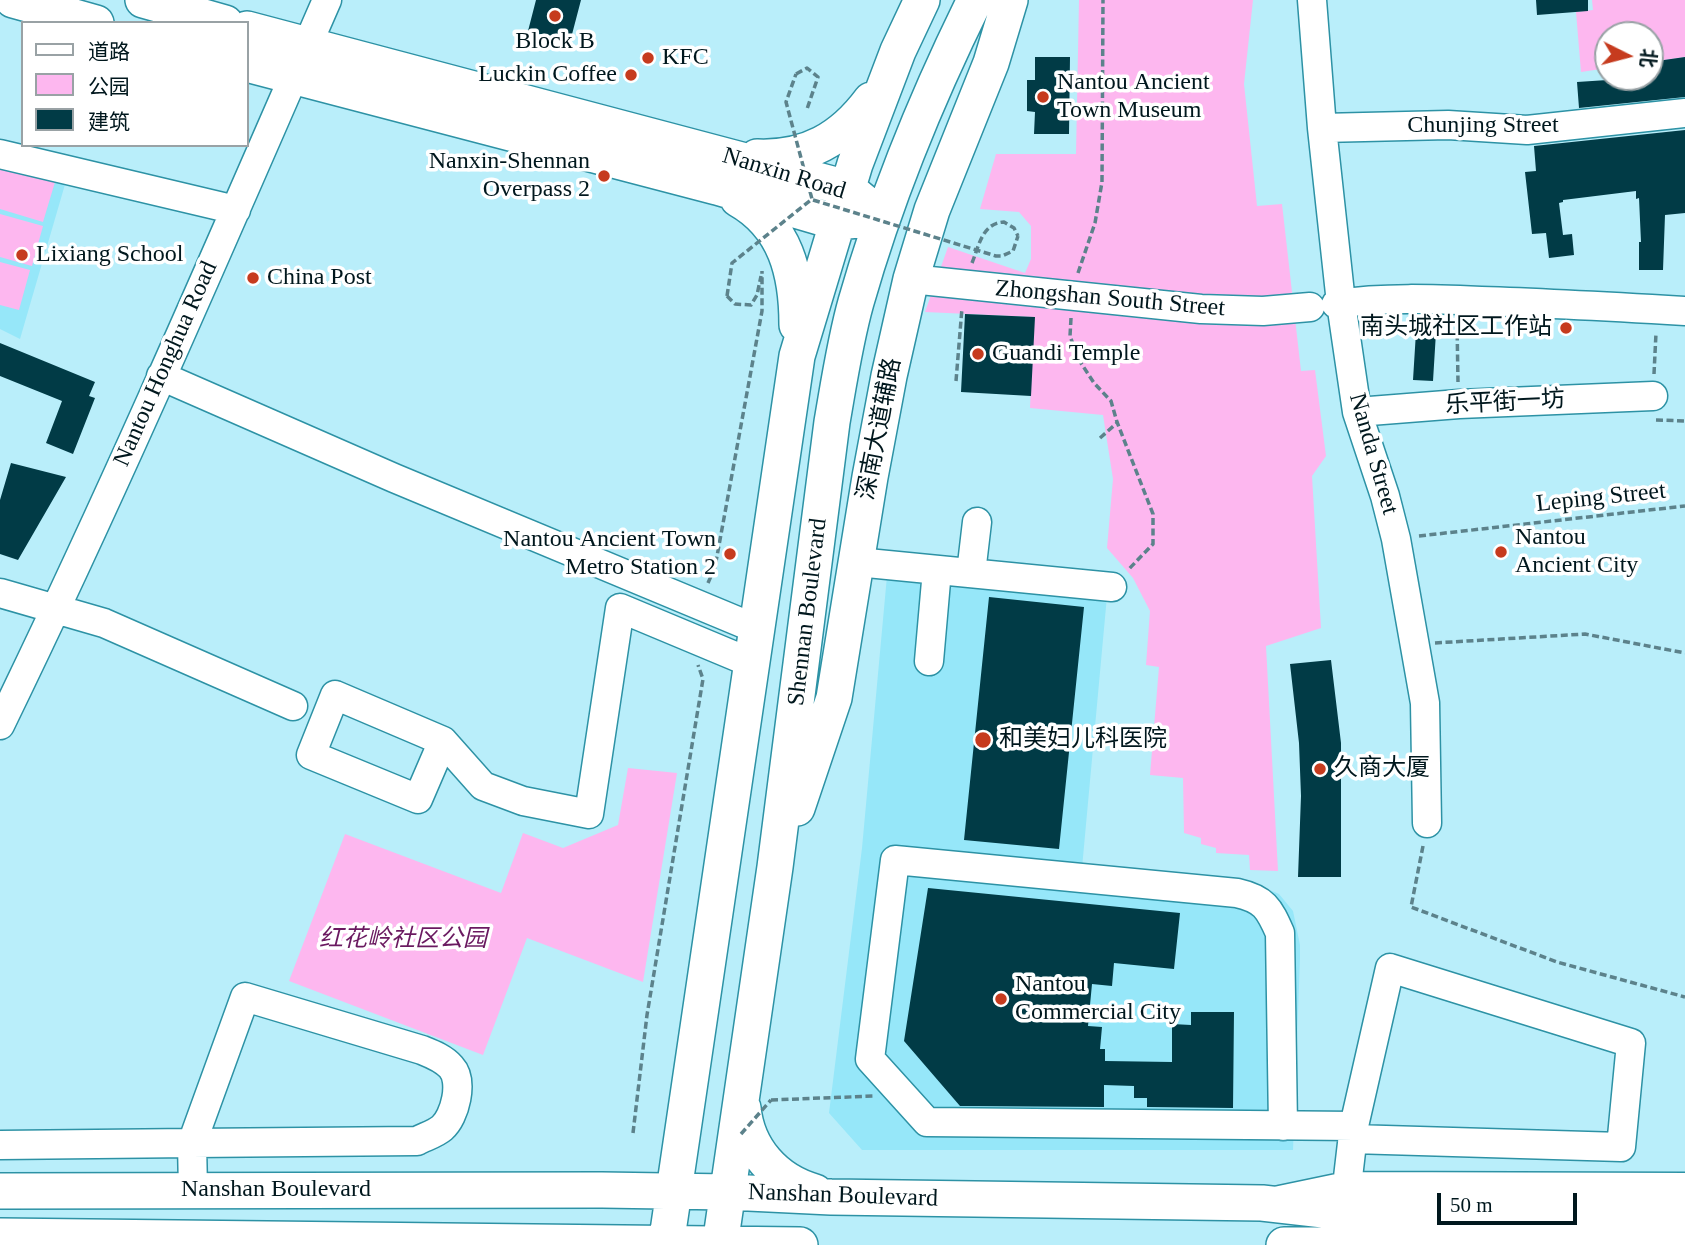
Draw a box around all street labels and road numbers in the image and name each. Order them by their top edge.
street label: Chunjing Street [1407,112,1559,140]
street label: Nanxin Road [719,142,849,206]
street label: Nantou Honghua Road [108,257,224,471]
street label: Zhongshan South Street [994,275,1226,323]
street label: 深南大道辅路 [852,356,908,502]
street label: 乐平街一坊 [1444,385,1566,421]
street label: Nanda Street [1342,390,1404,518]
street label: Leping Street [1535,477,1667,519]
street label: Shennan Boulevard [782,517,834,707]
street label: Nanshan Boulevard [181,1176,371,1204]
street label: Nanshan Boulevard [748,1178,938,1214]

